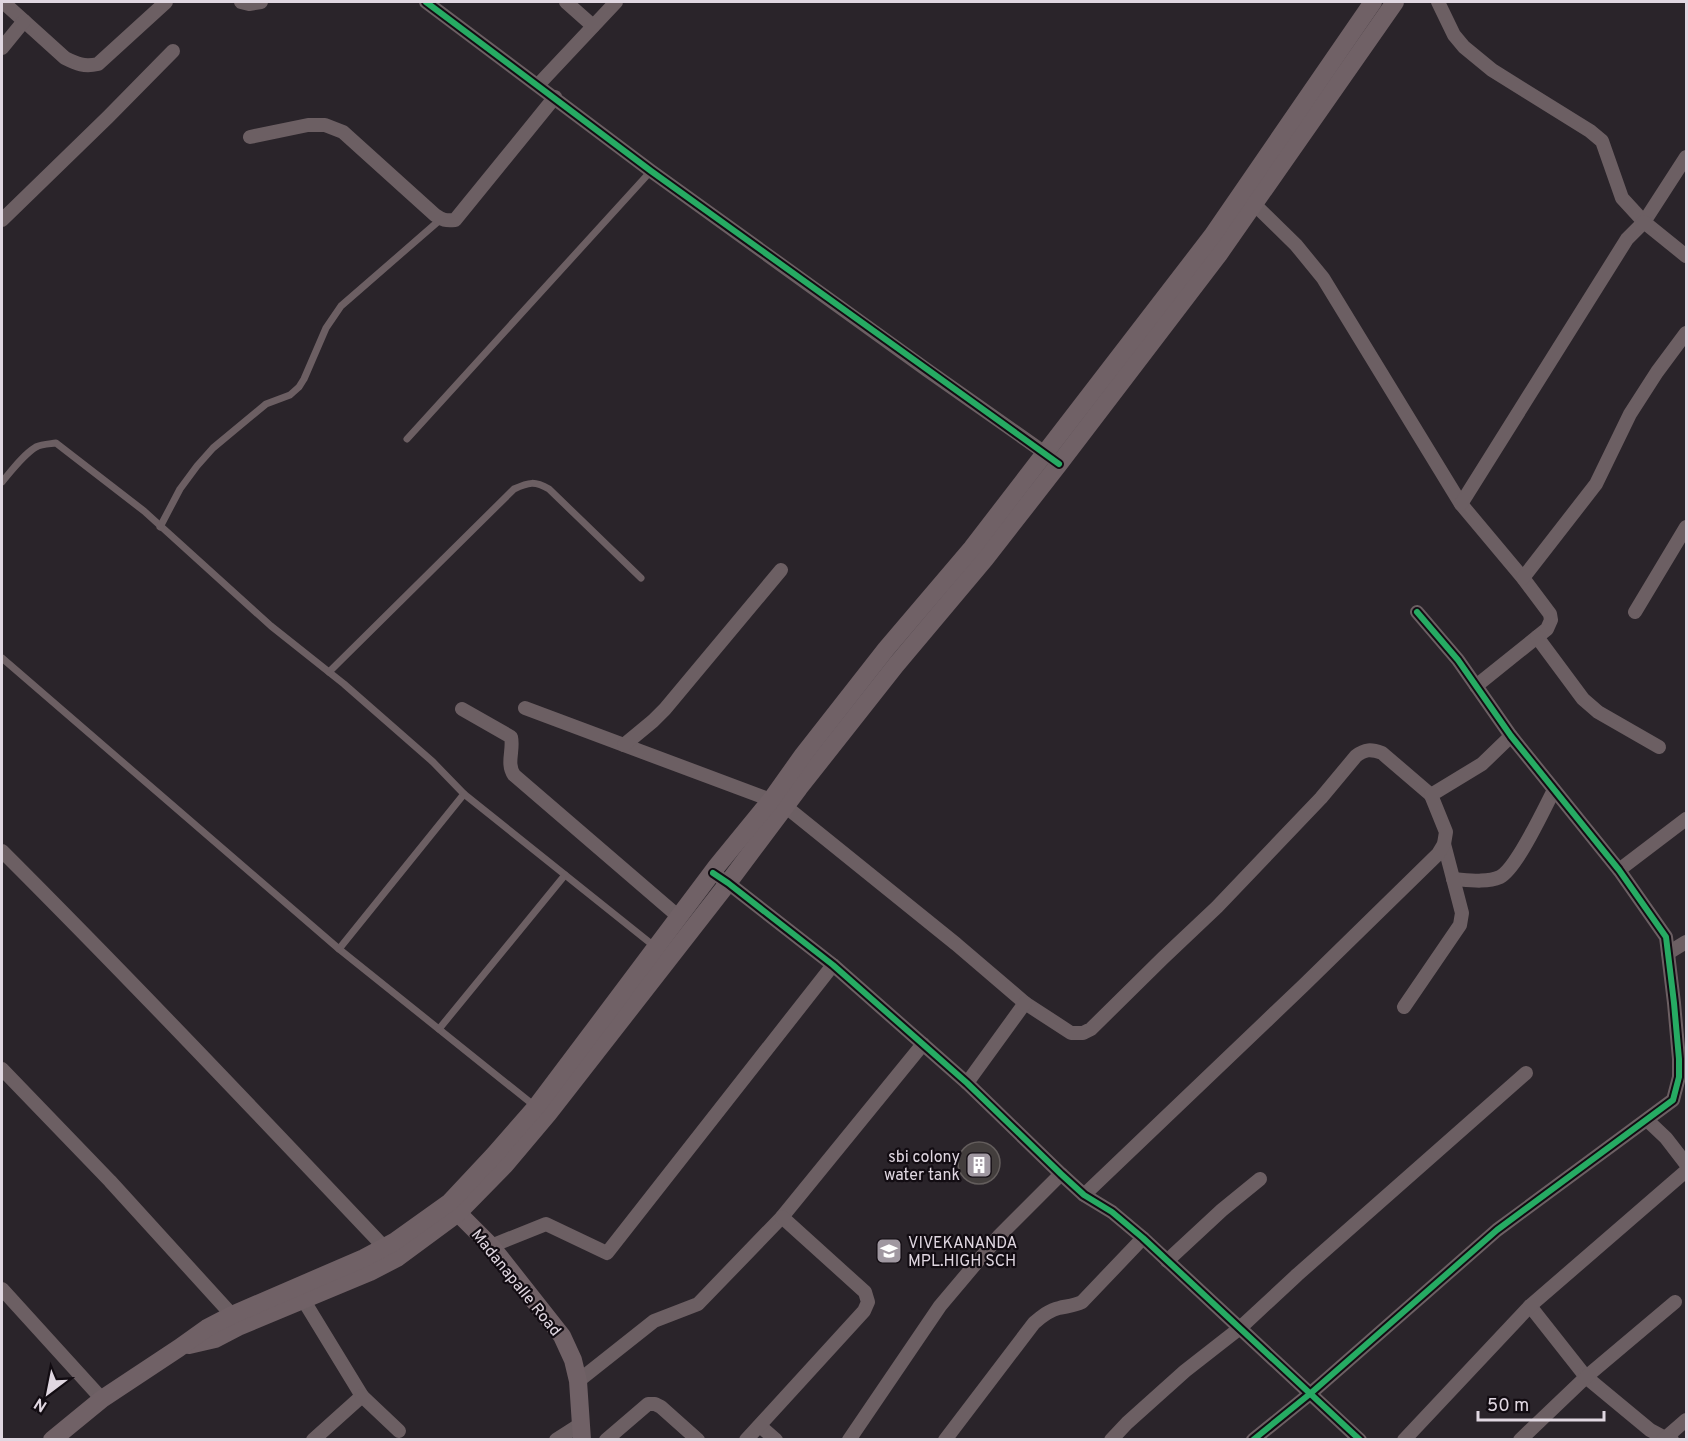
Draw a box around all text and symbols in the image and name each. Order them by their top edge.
place label: sbi colony water tank [884,1148,960,1186]
building icon: sbi colony water tank [964,1150,994,1180]
street label: Madanapalle Road [466,1226,565,1341]
place label: VIVEKANANDA MPL.HIGH SCH [908,1234,1018,1272]
school or university icon: VIVEKANANDA MPL.HIGH SCH [874,1236,904,1266]
north arrow [18,1363,78,1423]
scale bar [1478,1384,1604,1422]
text: N [31,1392,51,1416]
text: 50 m [1487,1395,1529,1418]

